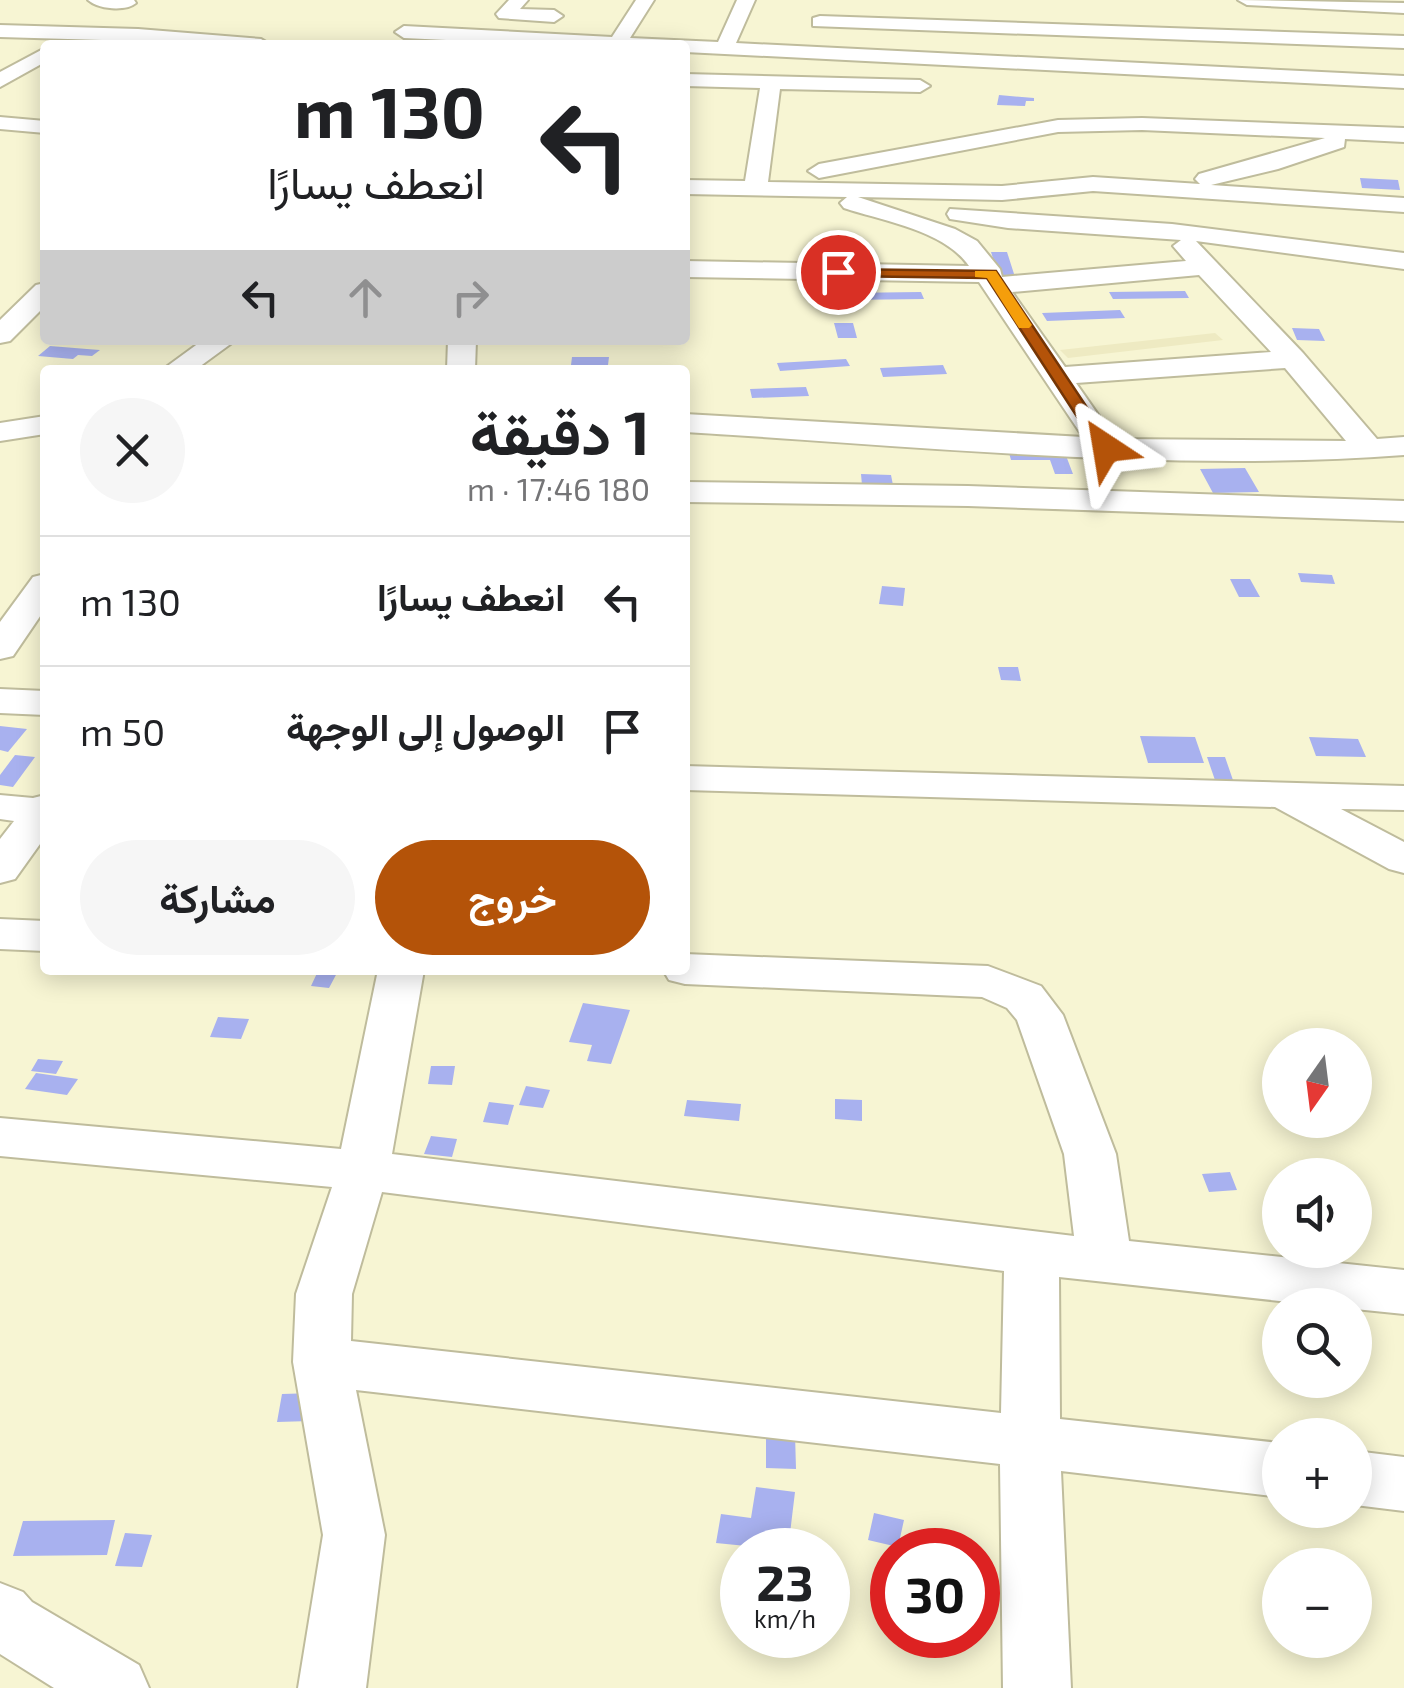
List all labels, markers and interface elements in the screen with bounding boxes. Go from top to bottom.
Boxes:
text: 130 m [294,68,485,152]
icon: left [520,80,650,210]
text: انعطف يسارًا [267,154,485,208]
pin [796,230,881,315]
icon: arrive [811,245,866,300]
icon: left [233,270,288,325]
icon: ahead [338,270,393,325]
icon: right [443,270,498,325]
text: 1 دقيقة [470,395,650,467]
position arrow [1054,396,1158,500]
button: close [80,398,185,503]
text: 180 m · 17:46 [467,469,650,507]
text: انعطف يسارًا [377,573,565,619]
icon: left [595,574,650,629]
text: 130 m [80,578,181,624]
text: الوصول إلى الوجهة [286,703,565,749]
icon: arrive [595,704,650,759]
text: 50 m [80,708,165,754]
button: مشاركة [80,840,355,955]
button: خروج [375,840,650,955]
north arrow [1262,1028,1372,1138]
map controls [1262,1028,1372,1658]
button: sound [1262,1158,1372,1268]
button: search [1262,1288,1372,1398]
button: + [1262,1418,1372,1528]
speed limit sign: 30 [870,1528,1000,1658]
button: − [1262,1548,1372,1658]
text: 23 [756,1551,814,1611]
text: km/h [754,1603,816,1633]

